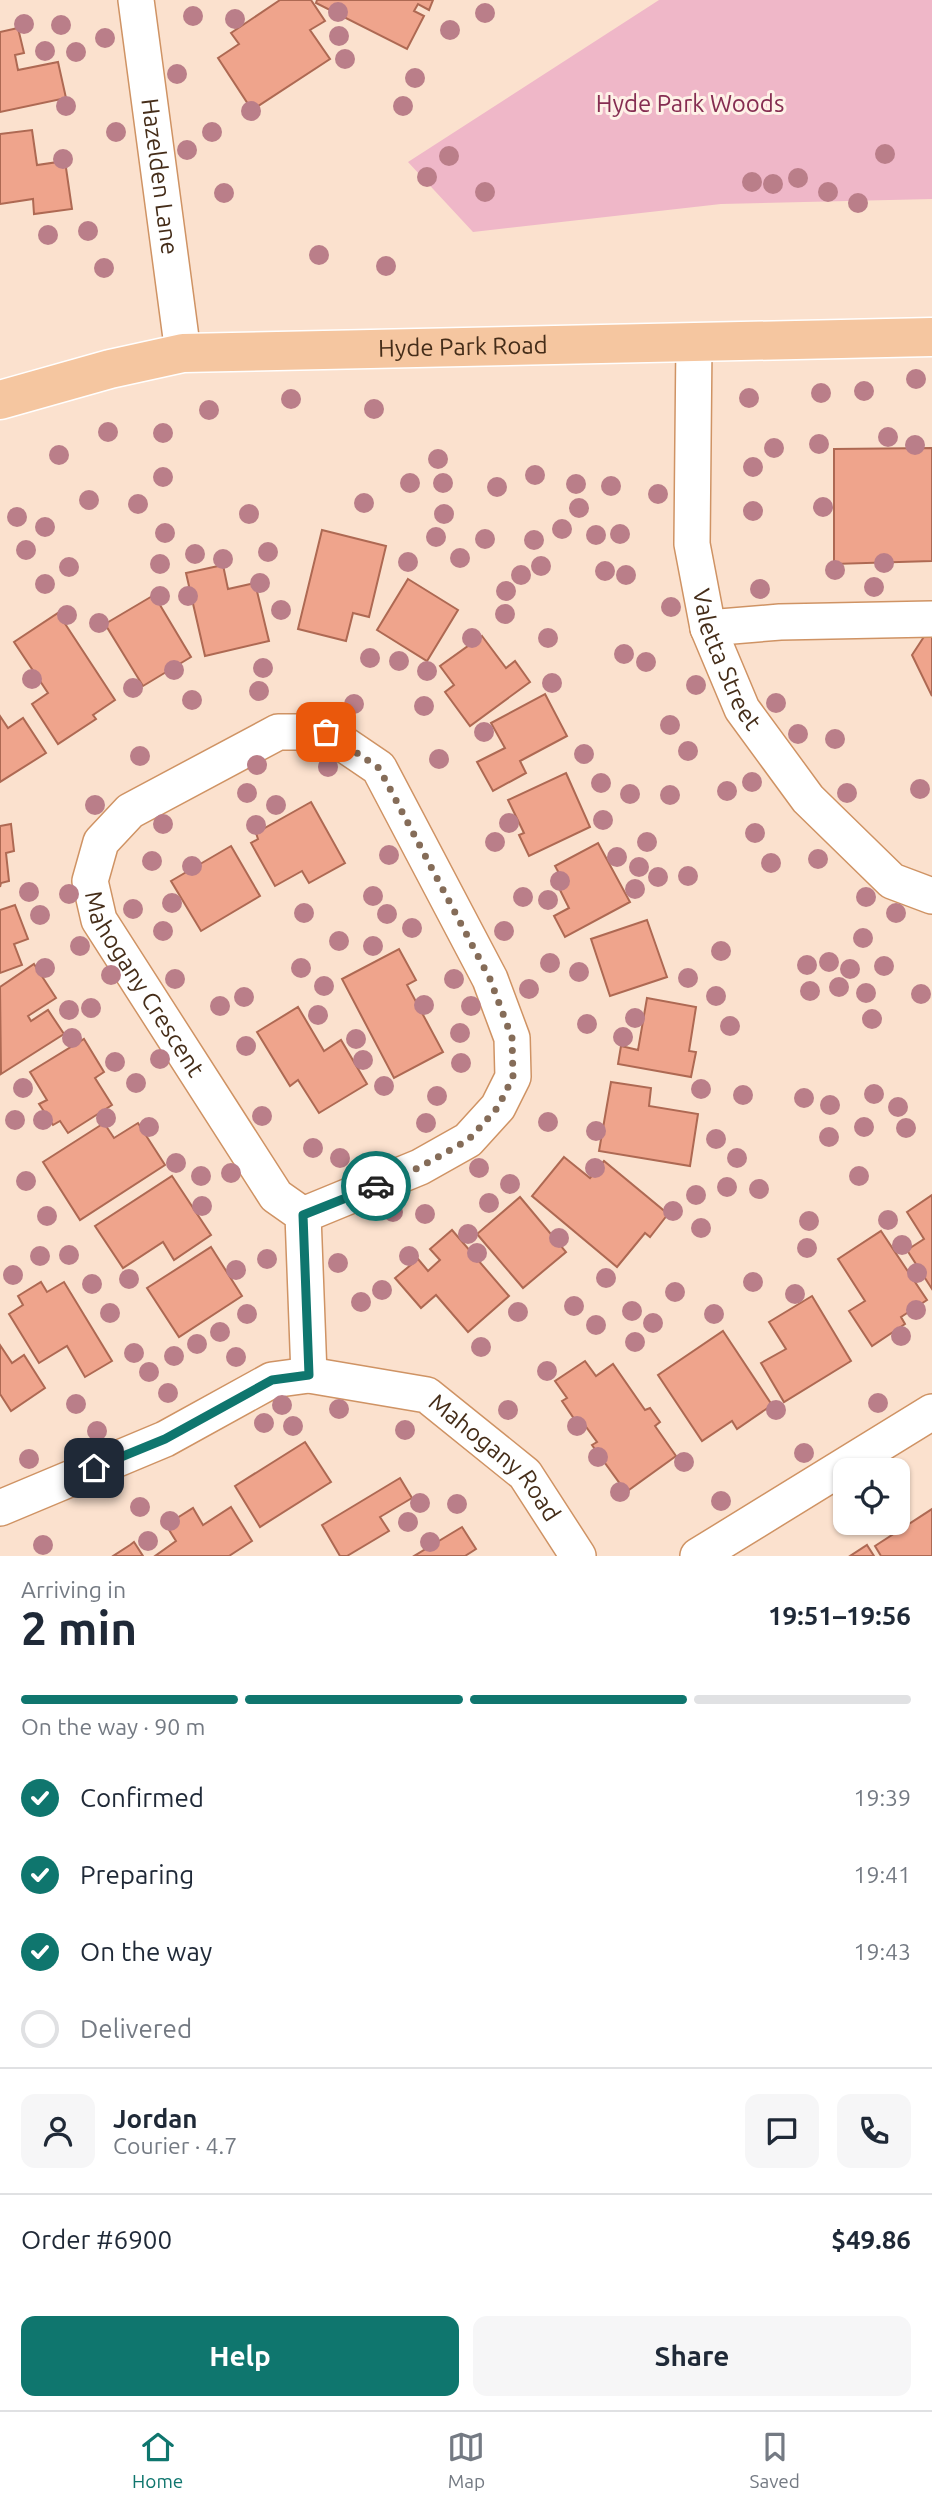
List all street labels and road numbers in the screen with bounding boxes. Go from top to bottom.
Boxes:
street label: Hazelden Lane [136,97,184,256]
street label: Hyde Park Road [378,331,548,362]
street label: Valetta Street [688,586,767,736]
street label: Mahogany Crescent [80,888,210,1082]
street label: Mahogany Road [424,1388,566,1526]

